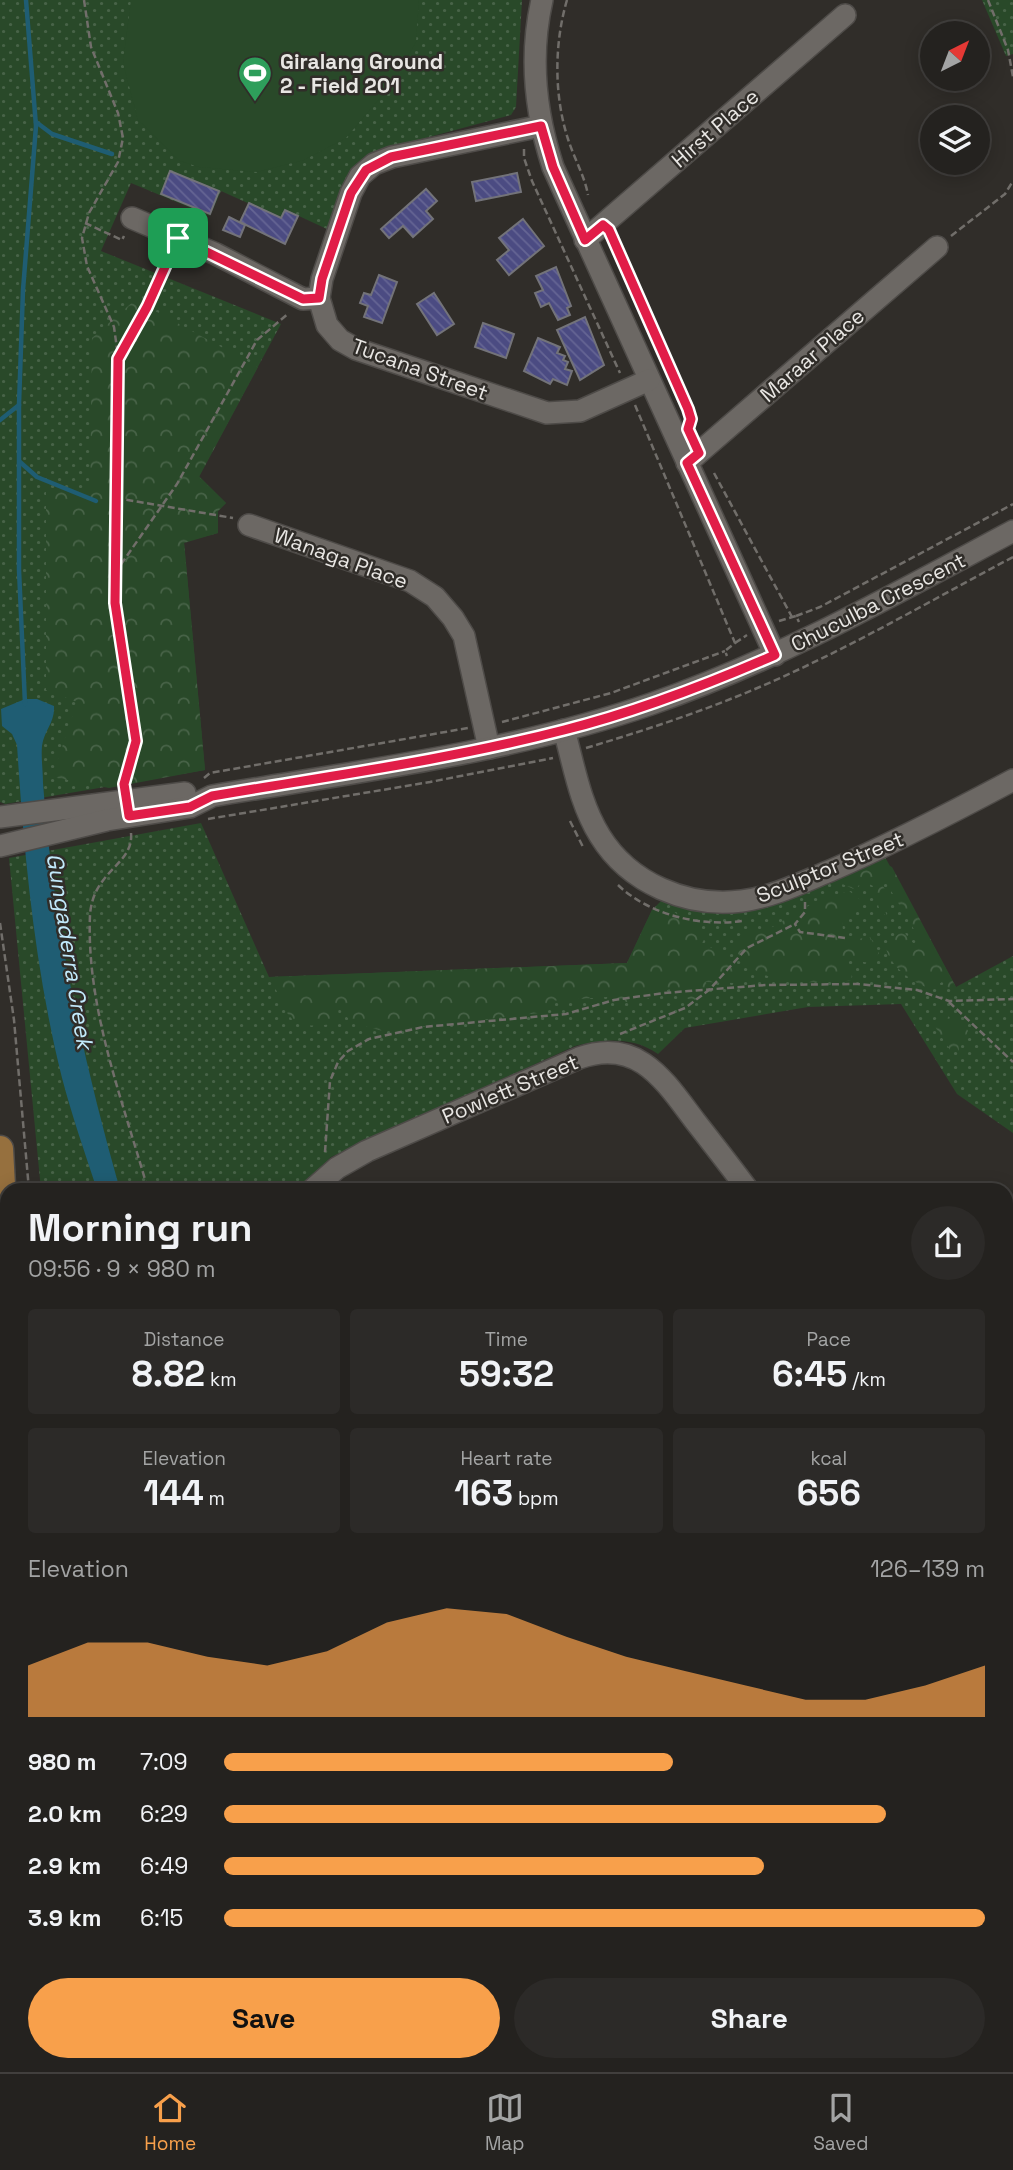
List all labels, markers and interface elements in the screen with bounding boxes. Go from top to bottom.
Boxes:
north arrow [920,21,990,91]
map controls [920,21,990,175]
place label: Giralang Ground 2 - Field 201 [280,48,443,99]
sports icon: Giralang Ground 2 - Field 201 [236,54,274,103]
street label: Hirst Place [666,83,764,173]
button: layers [920,105,990,175]
pin [148,208,208,268]
icon: arrive [159,219,197,257]
street label: Maraar Place [754,302,870,408]
street label: Tucana Street [348,332,492,406]
street label: Wanaga Place [270,521,412,595]
street label: Chuculba Crescent [786,546,970,658]
street label: Sculptor Street [752,825,908,909]
water label: Gungaderra Creek [40,851,101,1054]
street label: Powlett Street [438,1048,582,1130]
text: Morning run [28,1204,253,1252]
button: share [911,1206,985,1280]
text: 09:56 · 9 × 980 m [28,1254,216,1284]
text: Distance [144,1327,225,1352]
text: Time [485,1327,528,1352]
text: Pace [807,1327,851,1352]
text: 8.82 [132,1352,205,1396]
text: 59:32 [459,1352,554,1396]
text: 6:45 [772,1352,847,1396]
text: km [205,1367,237,1392]
text: /km [847,1367,886,1392]
text: Elevation [143,1446,226,1471]
text: Heart rate [460,1446,553,1471]
text: kcal [810,1446,847,1471]
text: 144 [143,1471,204,1515]
text: 163 [454,1471,513,1515]
text: 656 [797,1471,861,1515]
text: m [204,1486,225,1511]
text: bpm [513,1486,559,1511]
text: Elevation [28,1554,129,1584]
text: 126–139 m [870,1554,985,1584]
text: 980 m [28,1747,96,1777]
text: 7:09 [140,1747,188,1777]
text: 2.0 km [28,1799,102,1829]
text: 6:29 [140,1799,188,1829]
text: 2.9 km [28,1851,101,1881]
text: 6:49 [140,1851,188,1881]
text: 3.9 km [28,1903,101,1933]
text: 6:15 [140,1903,183,1933]
button: Save [28,1978,500,2058]
button: Share [514,1978,985,2058]
tab: Home [144,2089,196,2156]
tab: Map [485,2089,524,2156]
tab: Saved [813,2089,869,2156]

